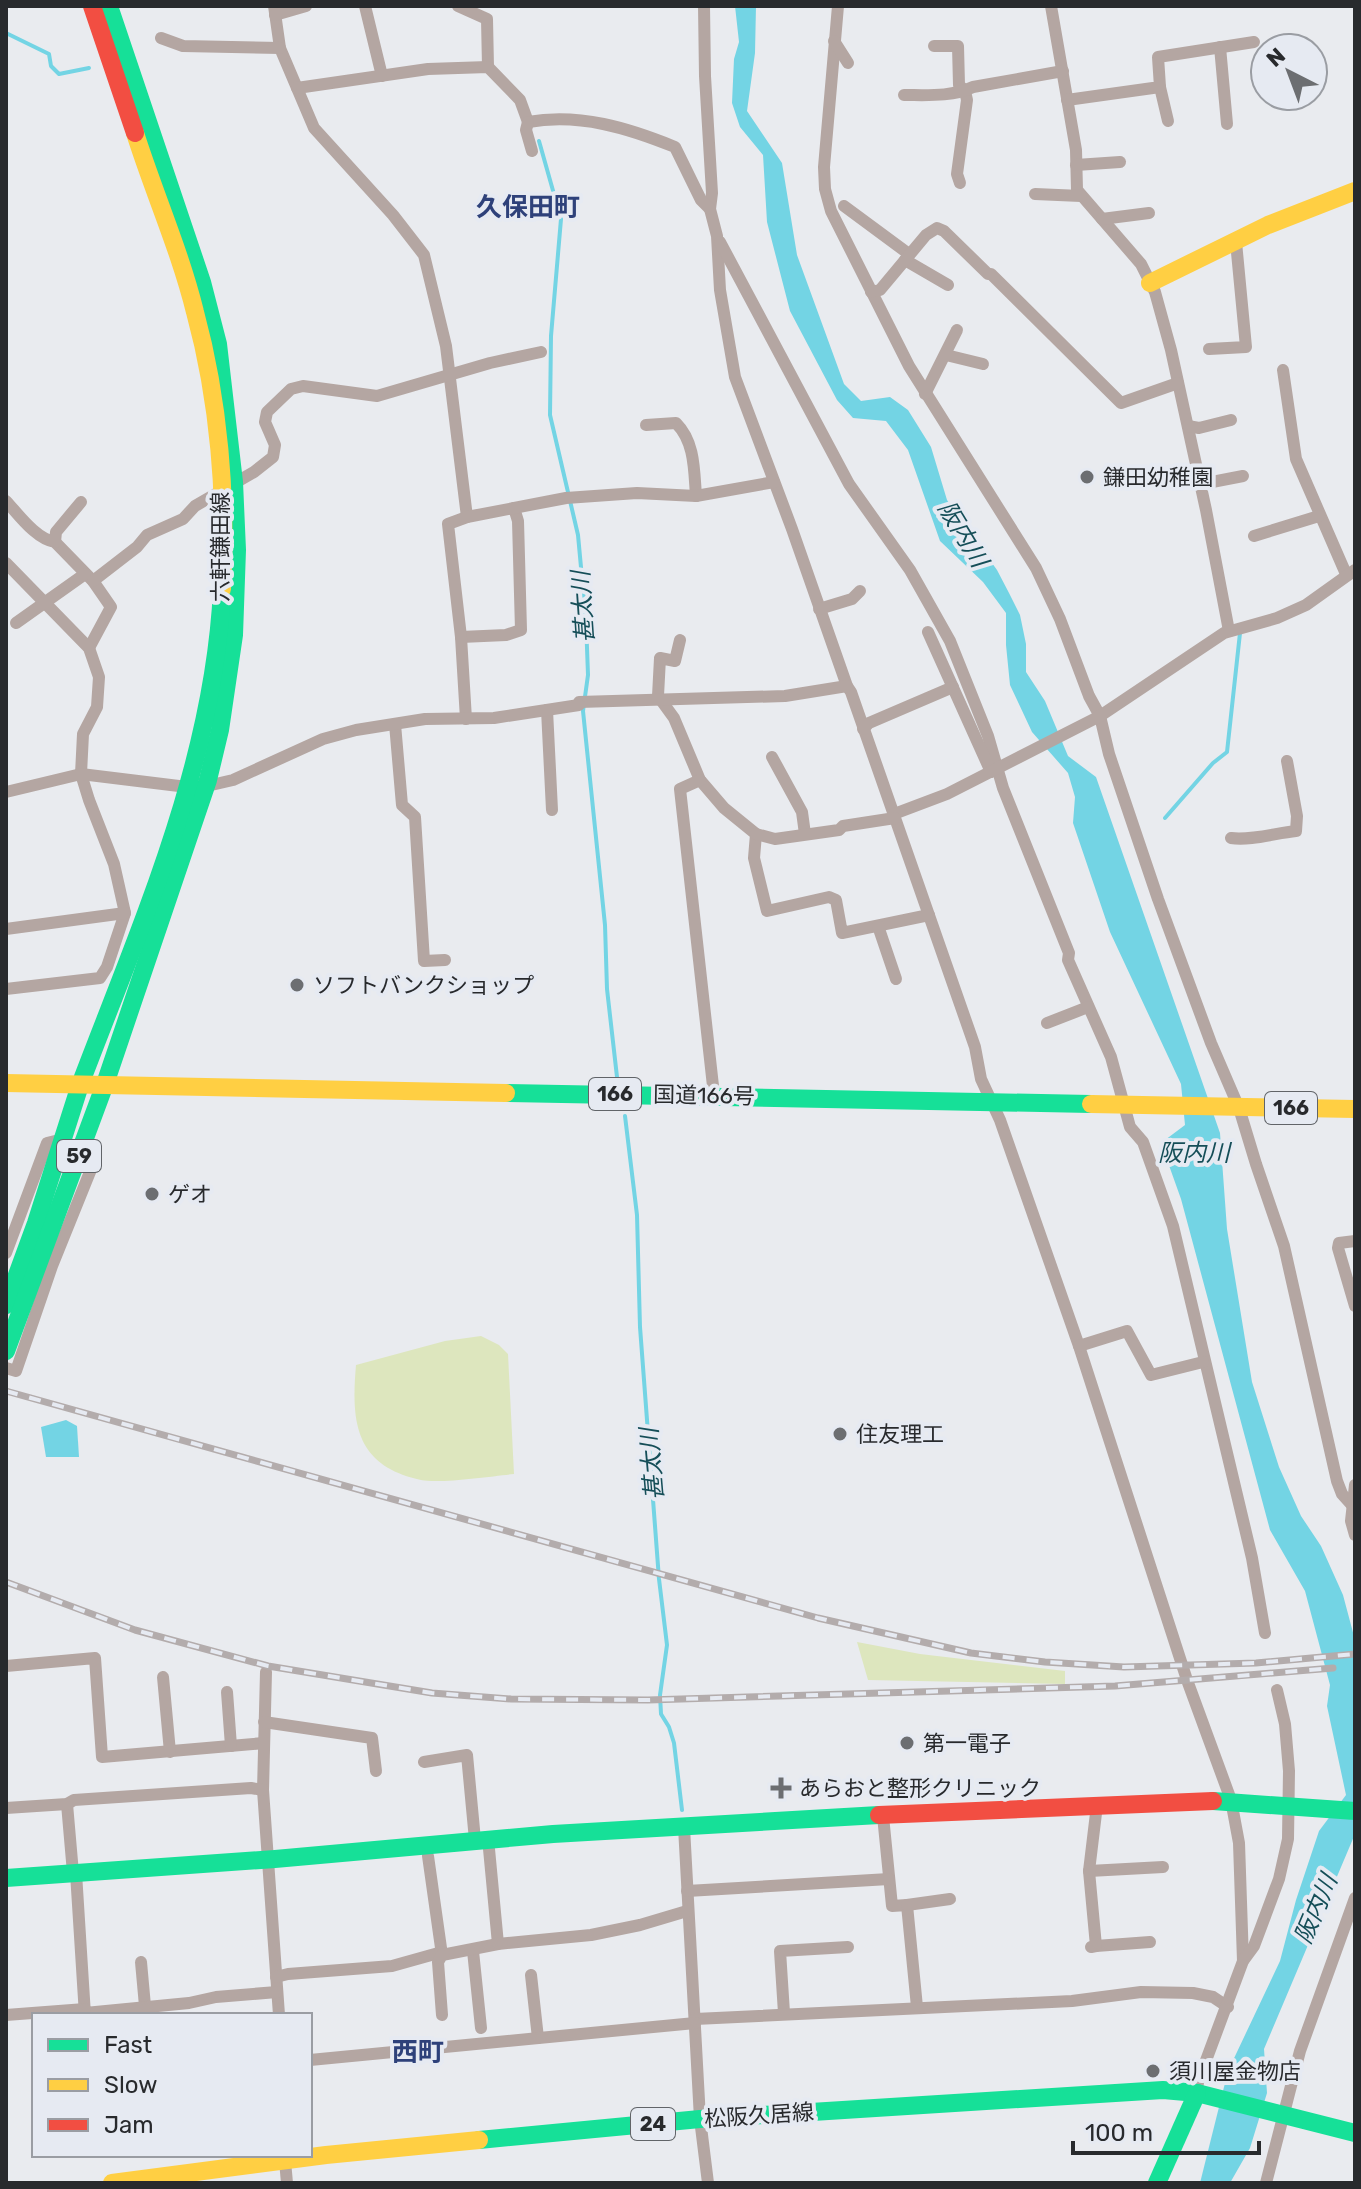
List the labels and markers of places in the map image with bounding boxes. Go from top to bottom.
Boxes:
place label: 鎌田幼稚園 [1103,464,1213,491]
marker: 鎌田幼稚園 [1078,468,1096,486]
place label: ソフトバンクショップ [313,972,534,999]
marker: ソフトバンクショップ [288,976,306,994]
place label: ゲオ [168,1181,212,1208]
marker: ゲオ [143,1185,161,1203]
place label: 住友理工 [856,1421,944,1448]
marker: 住友理工 [831,1425,849,1443]
place label: 第一電子 [923,1730,1011,1757]
marker: 第一電子 [898,1734,916,1752]
place label: あらおと整形クリニック [799,1775,1041,1802]
marker: あらおと整形クリニック [770,1777,792,1799]
place label: 須川屋金物店 [1169,2058,1301,2085]
marker: 須川屋金物店 [1144,2062,1162,2080]

